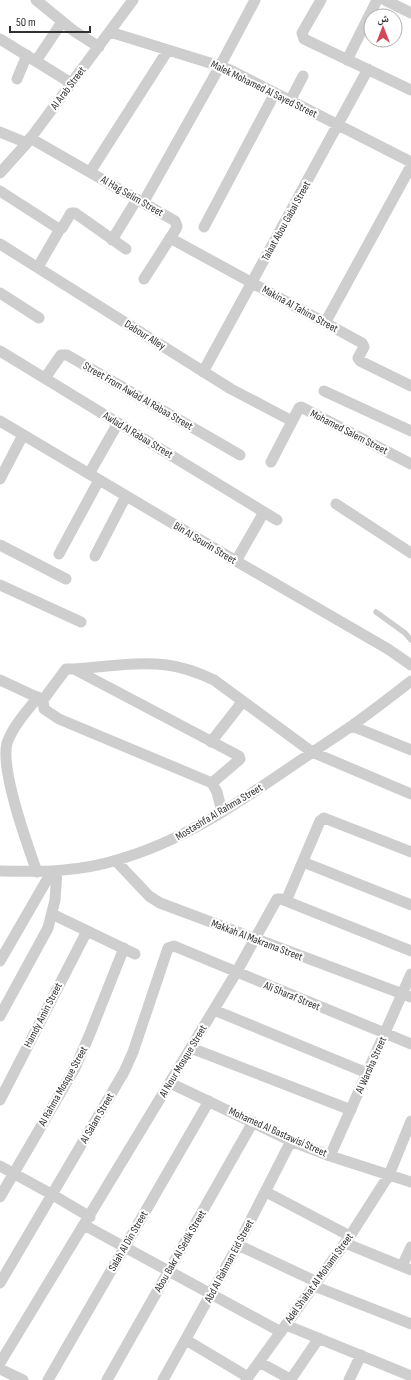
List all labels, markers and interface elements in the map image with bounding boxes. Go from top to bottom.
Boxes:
scale bar [10,8,90,34]
north arrow [363,8,403,48]
text: ش [377,12,389,26]
text: 50 m [16,15,36,30]
street label: Malek Mohamed Al Sayed Street [209,58,320,121]
street label: Al Arab Street [47,63,89,113]
street label: Al Hag Selim Street [98,172,166,219]
street label: Talaat Abou Gabal Street [259,178,314,263]
street label: Makina Al Tahina Street [260,283,341,336]
street label: Dabour Alley [122,317,168,353]
street label: Street From Awlad Al Rabaa Street [81,359,196,433]
street label: Mohamed Salem Street [308,407,391,457]
street label: Awlad Al Rabaa Street [100,409,176,461]
street label: Bin Al Sourin Street [171,519,239,567]
street label: Mostashfa Al Rahma Street [173,781,265,843]
street label: Makkah Al Makrama Street [209,917,305,964]
street label: Ali Sharaf Street [261,978,323,1013]
street label: Hamdy Amin Street [21,980,65,1050]
street label: Al Nour Mosque Street [156,1022,210,1100]
street label: Al Warsha Street [352,1034,390,1096]
street label: Al Rahma Mosque Street [35,1043,91,1129]
street label: Al Salam Street [77,1090,117,1146]
street label: Mohamed Al Bastawisi Street [227,1104,330,1160]
street label: Abou Bakr Al Sedik Street [151,1207,209,1295]
street label: Salah Al Din Street [106,1208,151,1273]
street label: Abd Al Rahman Eid Street [201,1217,257,1306]
street label: Adel Shahat Al Mohami Street [281,1230,356,1326]

